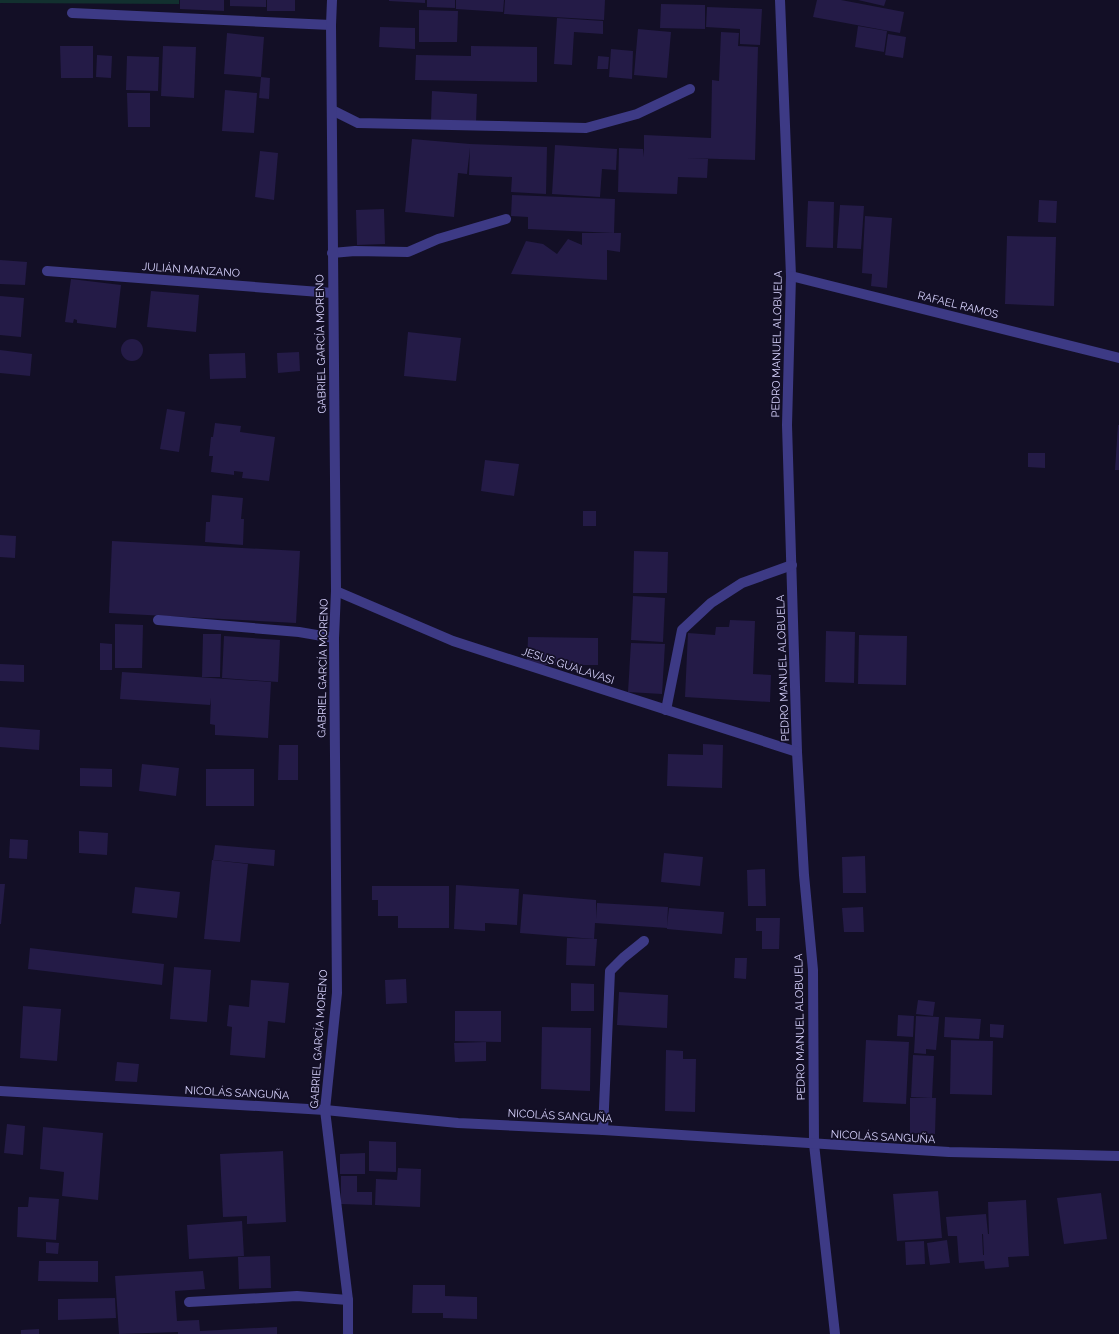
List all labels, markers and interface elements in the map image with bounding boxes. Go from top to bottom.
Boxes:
street label: JULIÁN MANZANO [142,259,240,280]
street label: PEDRO MANUEL ALOBUELA [769,270,785,417]
street label: GABRIEL GARCÍA MORENO [312,274,329,414]
street label: RAFAEL RAMOS [916,289,1000,321]
street label: PEDRO MANUEL ALOBUELA [774,594,792,742]
street label: GABRIEL GARCÍA MORENO [314,598,331,738]
street label: JESUS GUALAVASI [520,645,616,687]
street label: PEDRO MANUEL ALOBUELA [792,953,808,1100]
street label: GABRIEL GARCÍA MORENO [307,969,330,1109]
street label: NICOLÁS SANGUÑA [184,1083,290,1102]
street label: NICOLÁS SANGUÑA [507,1106,613,1125]
street label: NICOLÁS SANGUÑA [830,1127,936,1146]

